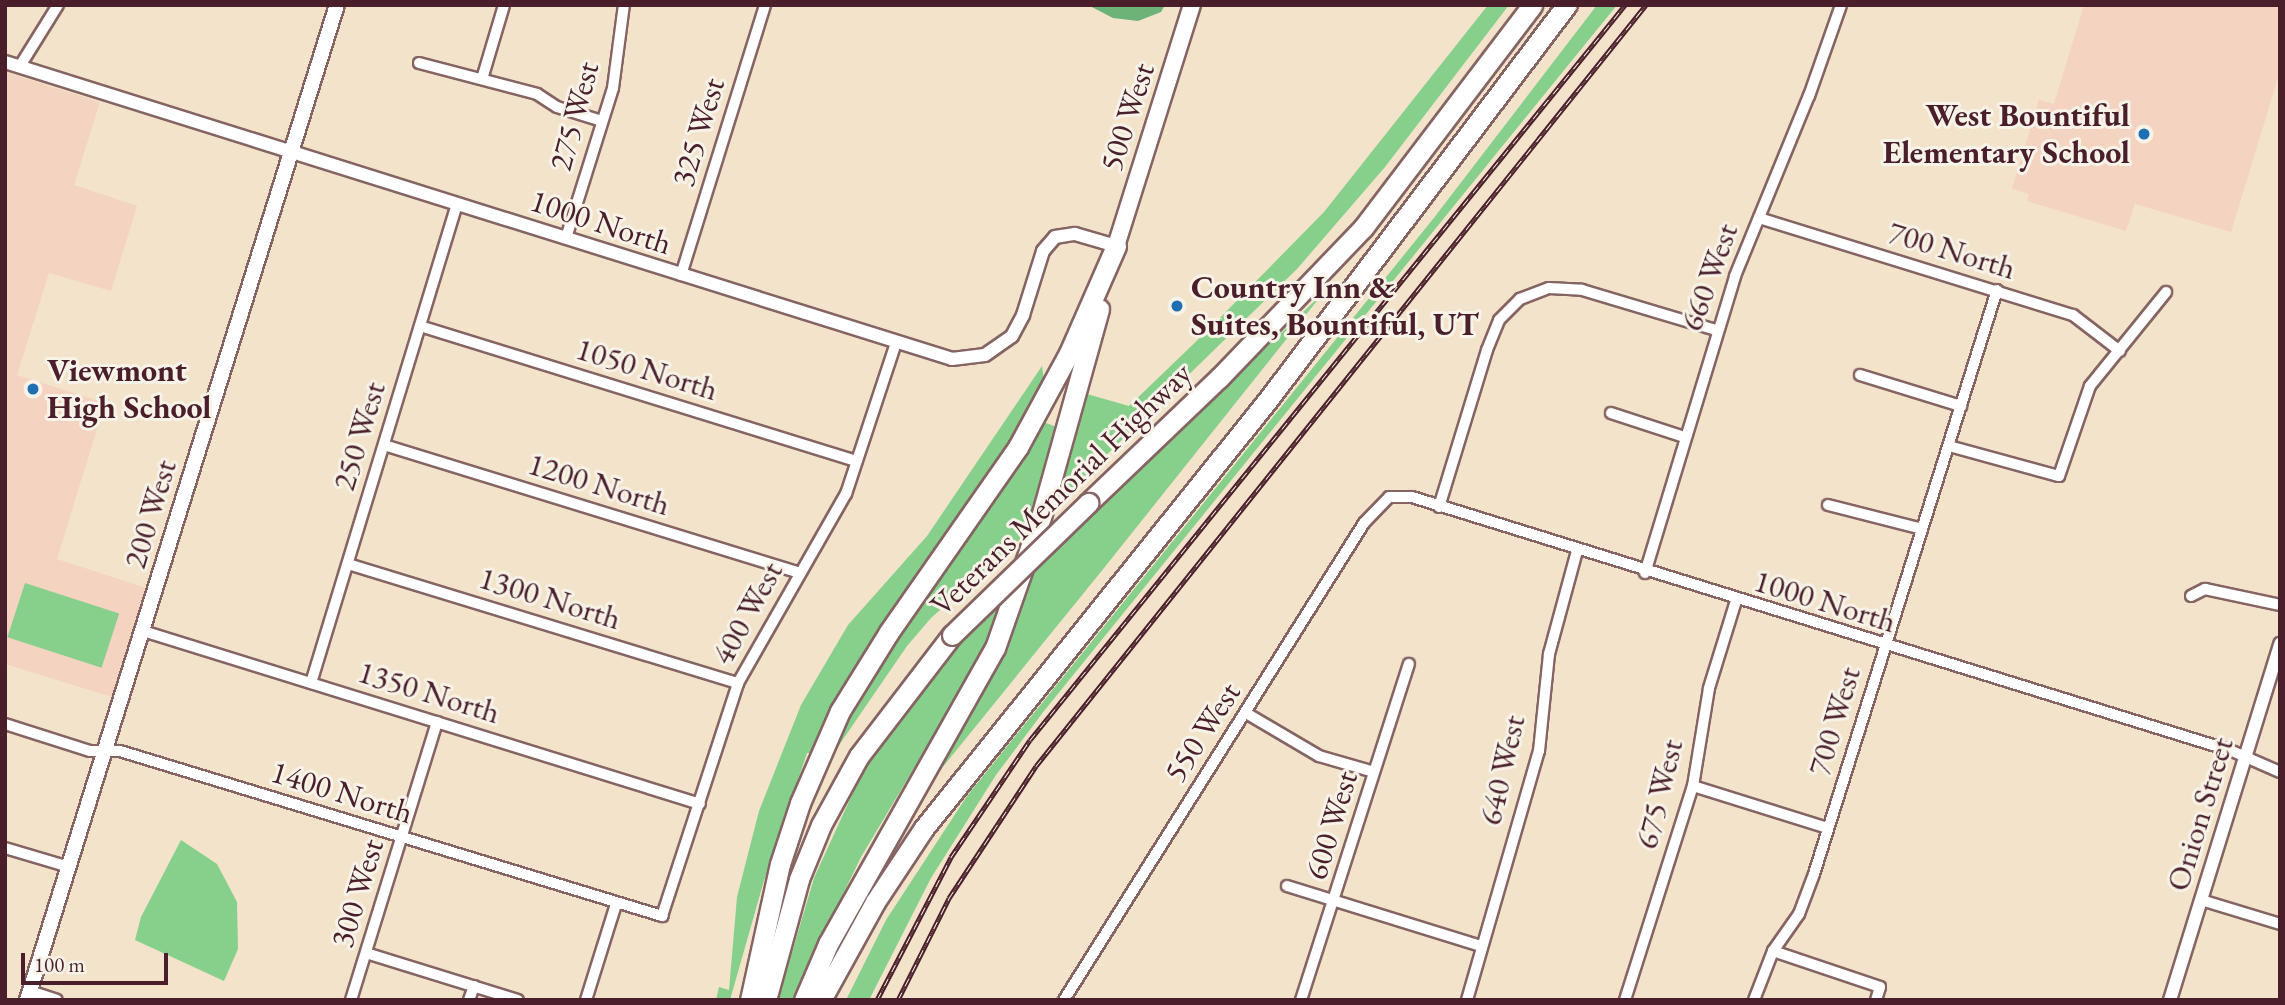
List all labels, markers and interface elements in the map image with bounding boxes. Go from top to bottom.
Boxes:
street label: 275 West [541,57,607,175]
street label: 500 West [1092,58,1162,176]
street label: 325 West [663,73,733,191]
place label: West Bountiful Elementary School [1883,97,2130,172]
marker: West Bountiful Elementary School [2136,126,2152,142]
street label: 1000 North [526,181,676,263]
street label: 700 North [1884,213,2020,287]
street label: 660 West [1672,218,1746,336]
place label: Country Inn & Suites, Bountiful, UT [1191,269,1479,344]
marker: Country Inn & Suites, Bountiful, UT [1169,298,1185,314]
street label: 1050 North [571,329,723,409]
place label: Viewmont High School [47,352,211,427]
street label: Veterans Memorial Highway [922,354,1200,624]
street label: 250 West [324,377,394,495]
marker: Viewmont High School [25,381,41,397]
street label: 1200 North [523,444,675,524]
street label: 200 West [115,455,185,573]
street label: 400 West [703,555,791,671]
street label: 1300 North [474,558,626,638]
street label: 1000 North [1749,561,1901,641]
street label: 1350 North [353,652,505,732]
street label: 700 West [1799,662,1869,780]
street label: 550 West [1156,675,1248,789]
street label: 640 West [1471,711,1533,829]
street label: Onion Street [2158,733,2242,895]
street label: 675 West [1627,735,1691,853]
street label: 1400 North [266,752,418,832]
street label: 600 West [1296,766,1366,884]
street label: 300 West [322,834,392,952]
scale bar [24,939,172,983]
text: 100 m [34,951,85,978]

